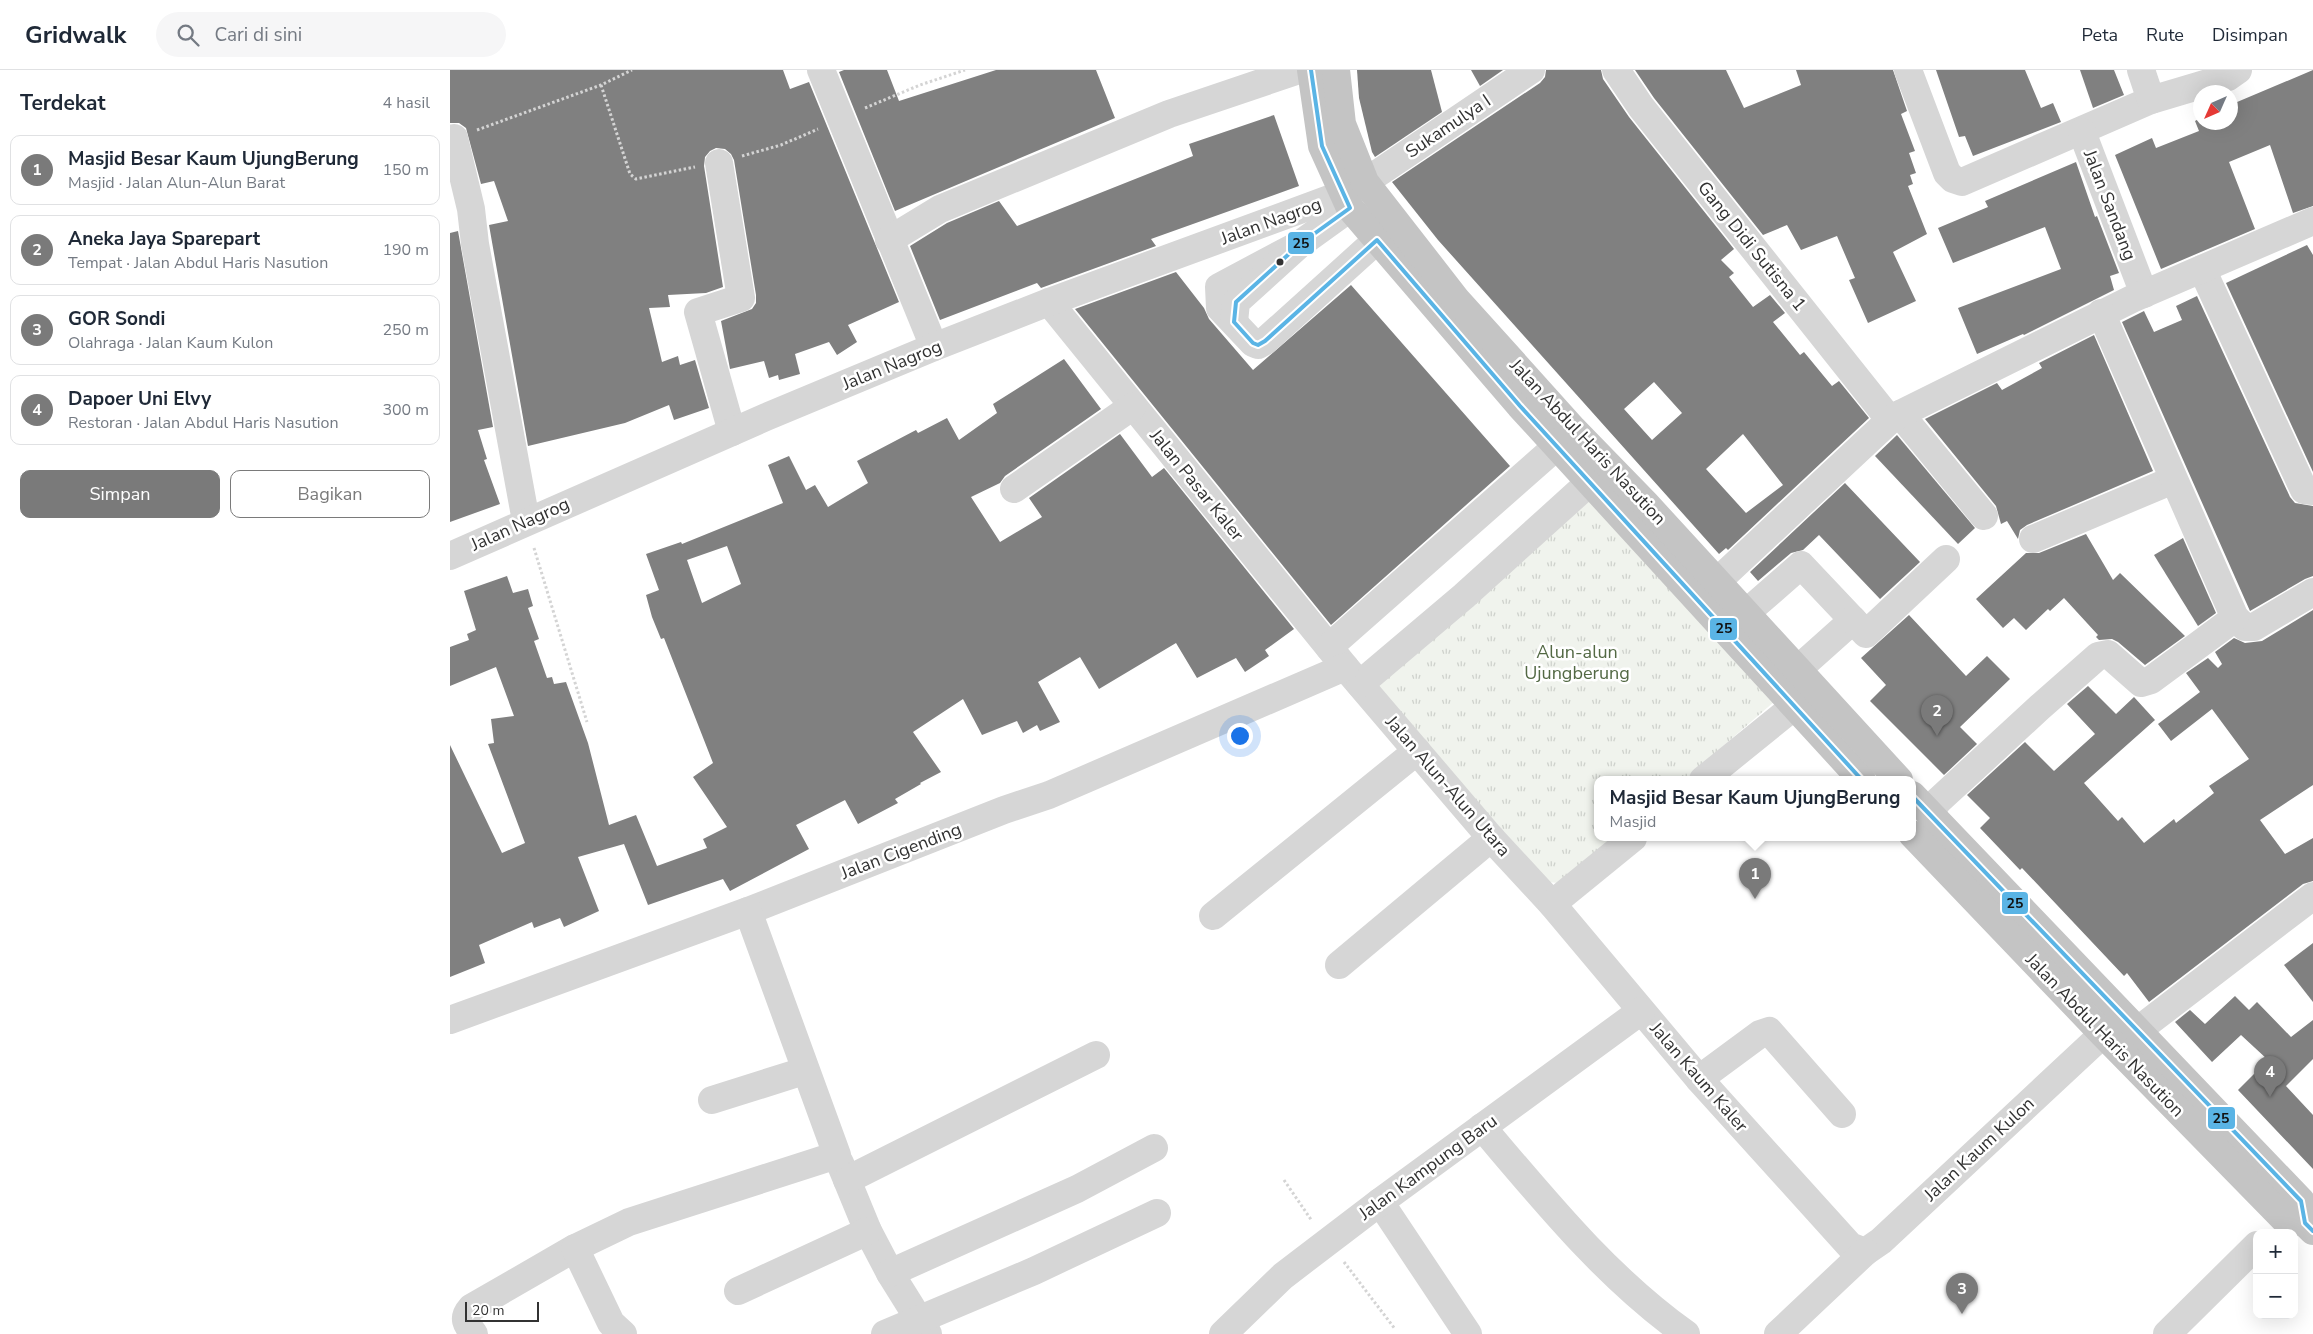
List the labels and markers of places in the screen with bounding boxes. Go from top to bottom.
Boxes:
unlabelled marker [1275,257,1285,267]
pin: 2 [1921,695,1953,736]
pin: 1 [1739,858,1771,899]
pin: 4 [2254,1056,2286,1097]
pin: 3 [1946,1273,1978,1314]

